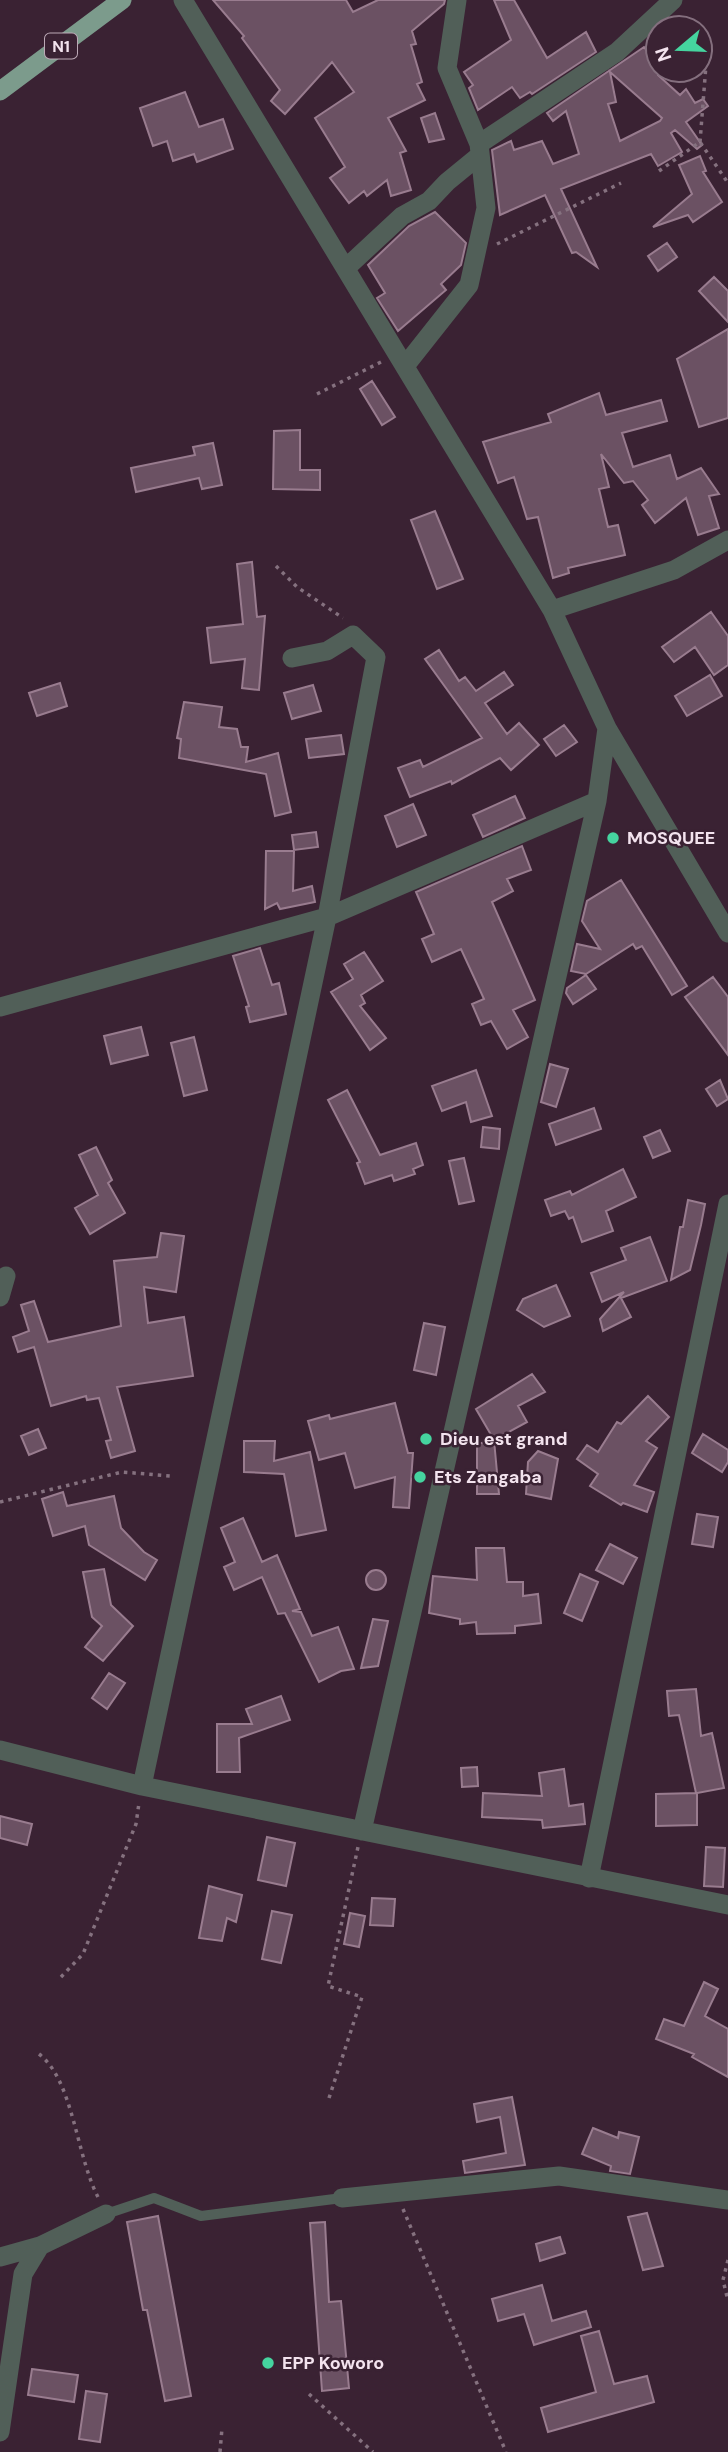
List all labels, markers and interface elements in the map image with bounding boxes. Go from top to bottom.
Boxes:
north arrow [644,14,714,84]
road number: N1 [45,34,77,58]
text: N [649,44,677,65]
place label: MOSQUEE [627,826,715,850]
marker: MOSQUEE [605,830,621,846]
place label: Dieu est grand [440,1427,568,1451]
marker: Dieu est grand [418,1431,434,1447]
place label: Ets Zangaba [434,1465,542,1489]
marker: Ets Zangaba [412,1469,428,1485]
place label: EPP Koworo [282,2351,384,2375]
marker: EPP Koworo [260,2355,276,2371]

